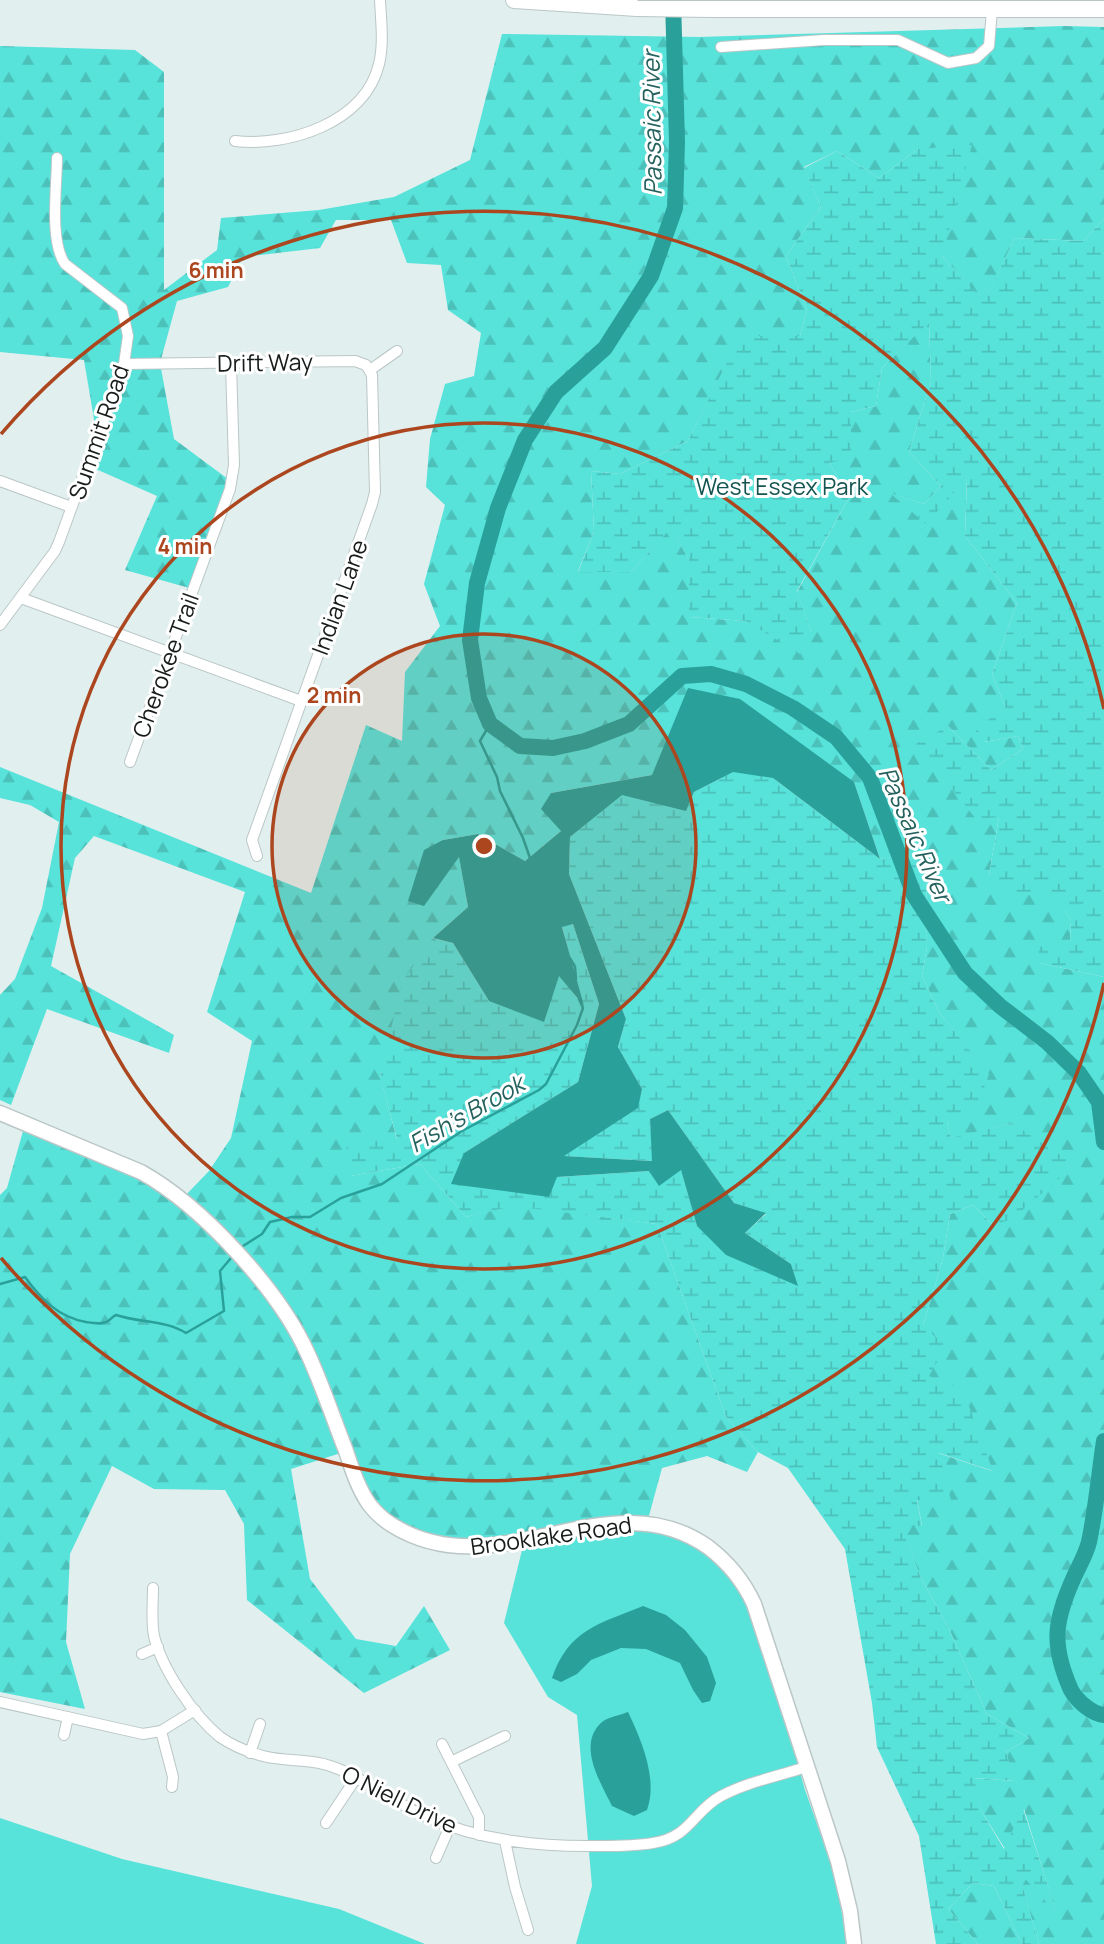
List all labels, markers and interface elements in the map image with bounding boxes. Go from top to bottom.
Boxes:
water label: Passaic River [633,47,669,196]
text: 6 min [188,256,244,284]
street label: Drift Way [217,345,313,379]
street label: Summit Road [60,360,136,504]
park label: West Essex Park [696,470,869,502]
text: 4 min [158,532,212,560]
street label: Indian Lane [303,535,375,659]
street label: Cherokee Trail [124,588,206,742]
text: 2 min [307,681,361,709]
water label: Passaic River [872,761,962,910]
centre of rings [472,834,496,858]
water label: Fish's Brook [402,1065,532,1159]
street label: Brooklake Road [468,1508,634,1562]
street label: O Niell Drive [337,1757,463,1841]

